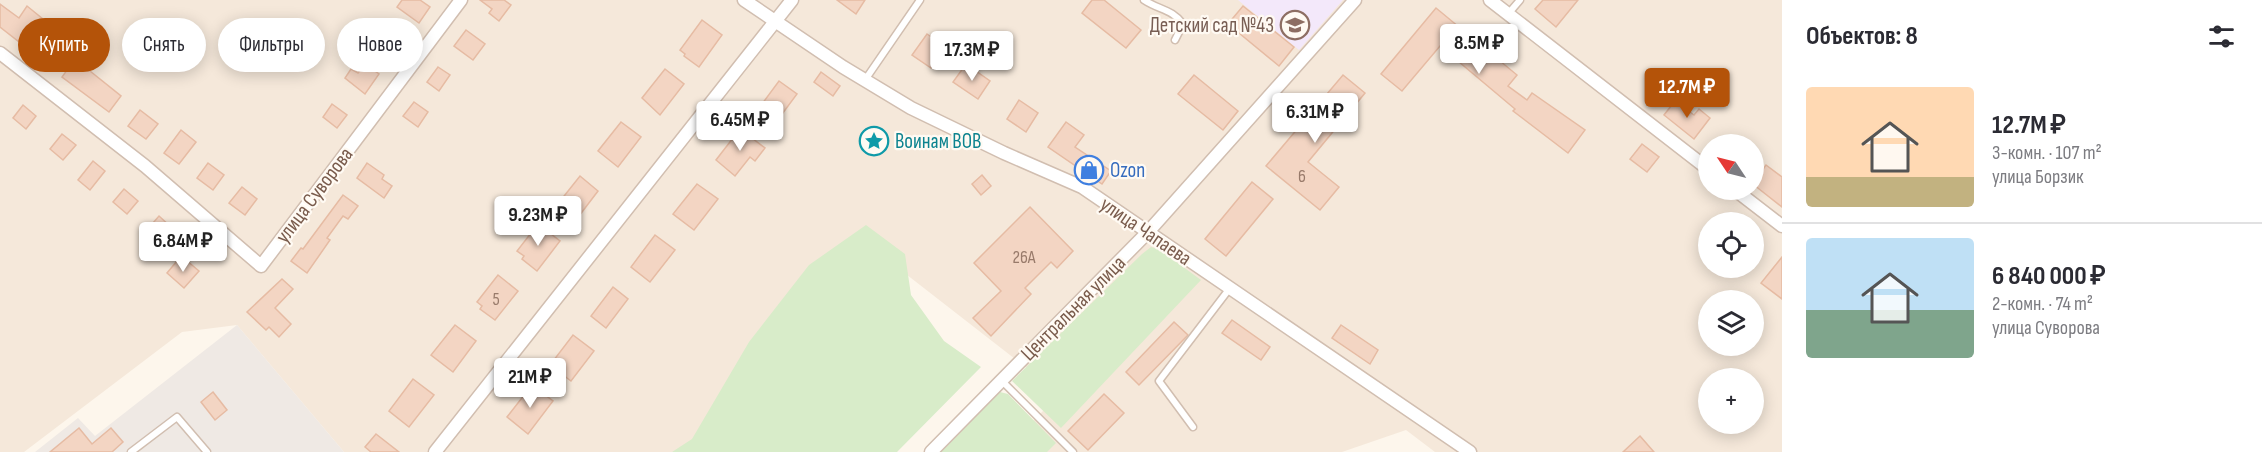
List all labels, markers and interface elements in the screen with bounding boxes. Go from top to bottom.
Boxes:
school or university icon: Детский сад №43 [1279,9,1311,41]
place label: Детский сад №43 [1150,13,1274,38]
chip: Купить [18,18,110,72]
chip: Снять [122,18,206,72]
chip: Фильтры [218,18,325,72]
chip: Новое [337,18,423,72]
icon: filters [2205,20,2238,53]
text: Объектов: 8 [1806,21,1918,52]
pin: 8.5M ₽ [1430,24,1528,75]
pin: 17.3M ₽ [917,31,1027,82]
text: 8.5M ₽ [1454,31,1504,55]
text: 17.3M ₽ [944,38,1000,62]
pin: 12.7M ₽ [1632,68,1742,119]
text: 12.7M ₽ [1659,75,1715,99]
pin: 6.31M ₽ [1260,93,1370,144]
text: 6.31M ₽ [1286,100,1344,124]
pin: 6.45M ₽ [685,101,795,152]
text: 6.45M ₽ [710,108,770,132]
text: 12.7M ₽ [1992,110,2066,141]
icon: home [1854,111,1926,183]
place icon: Воинам ВОВ [858,125,890,157]
place label: Воинам ВОВ [895,129,981,154]
north arrow [1698,134,1764,200]
map controls [1698,134,1764,434]
text: 3-комн. · 107 m² [1992,141,2102,165]
street label: улица Суворова [270,143,358,248]
shop icon: Ozon [1073,154,1105,186]
place label: Ozon [1110,158,1145,183]
text: улица Борзик [1992,165,2084,189]
house number: 6 [1298,166,1306,187]
street label: улица Чапаева [1095,192,1196,271]
pin: 9.23M ₽ [483,196,593,247]
text: 9.23M ₽ [508,203,568,227]
button: locate [1698,212,1764,278]
pin: 6.84M ₽ [128,222,238,273]
text: 6.84M ₽ [153,229,213,253]
house number: 26А [1012,247,1036,268]
street label: Центральная улица [1016,251,1131,366]
text: 6 840 000 ₽ [1992,261,2106,292]
icon: home [1854,262,1926,334]
house number: 5 [492,289,500,310]
button: layers [1698,290,1764,356]
text: 2-комн. · 74 m² [1992,292,2093,316]
text: улица Суворова [1992,316,2100,340]
pin: 21M ₽ [488,358,572,409]
text: 21M ₽ [508,365,552,389]
button: + [1698,368,1764,434]

